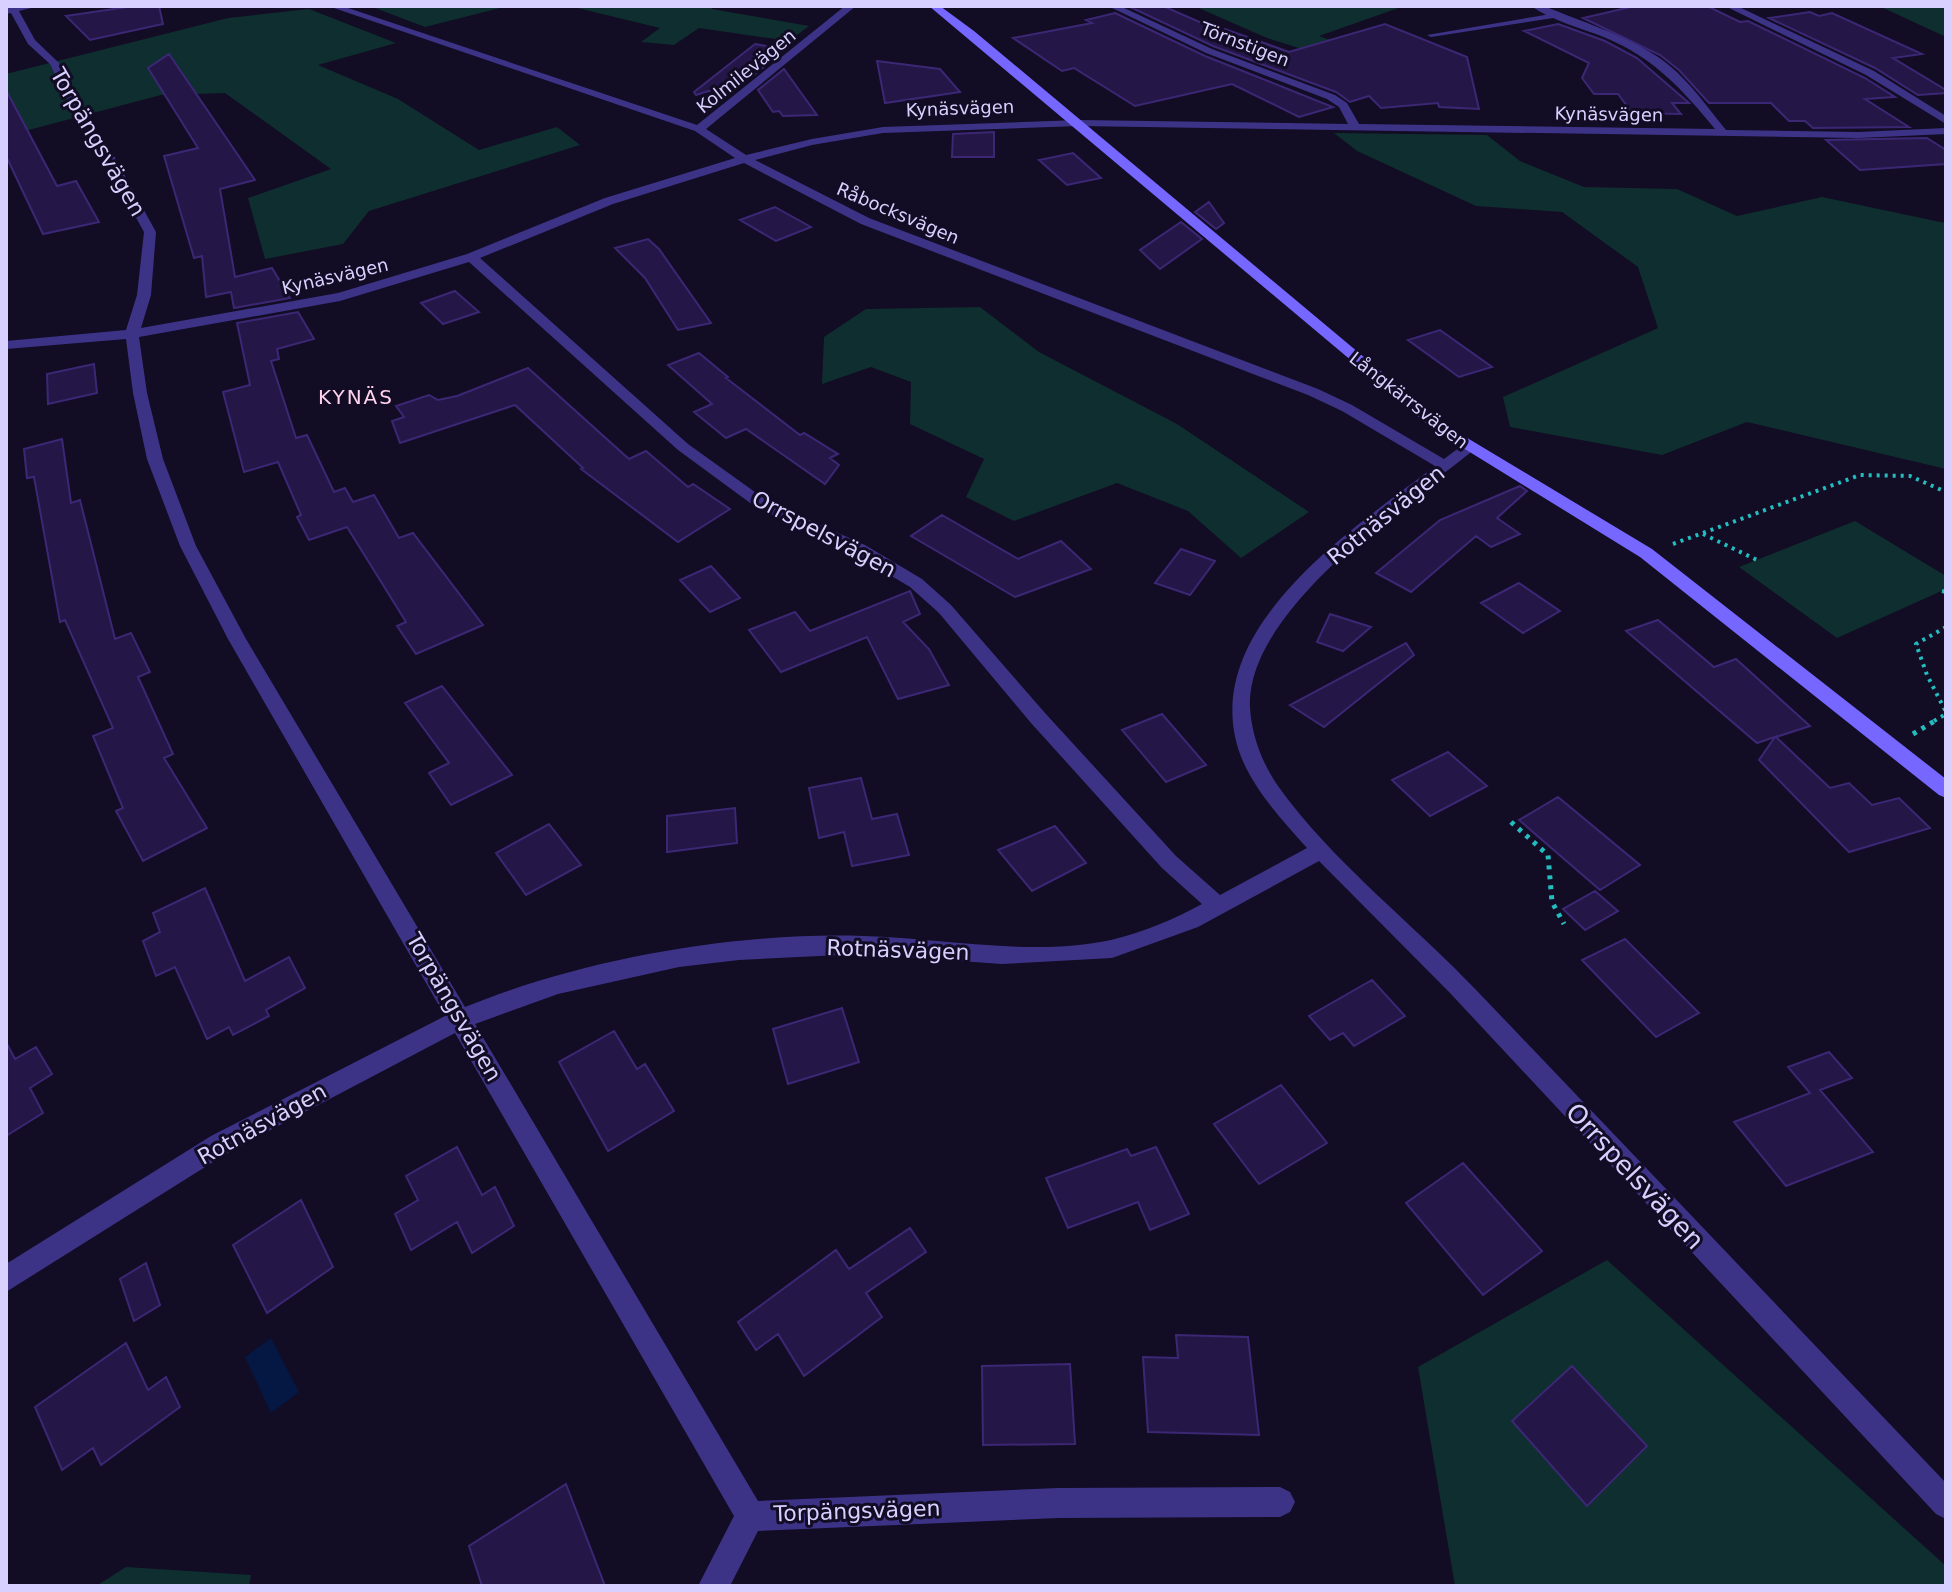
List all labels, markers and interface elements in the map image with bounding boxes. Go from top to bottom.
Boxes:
street label: Törnstigen [1197,17,1292,71]
street label: Kolmilevägen [692,25,800,117]
street label: Torpängsvägen [45,63,151,221]
street label: Kynäsvägen [905,96,1015,120]
street label: Kynäsvägen [1555,103,1663,125]
street label: Råbocksvägen [834,178,962,248]
street label: Kynäsvägen [280,254,390,298]
street label: Långkärrsvägen [1346,347,1472,453]
district label: KYNÄS [318,385,394,409]
street label: Rotnäsvägen [1322,460,1450,570]
street label: Orrspelsvägen [748,486,900,582]
street label: Torpängsvägen [401,928,507,1086]
street label: Rotnäsvägen [826,935,970,965]
street label: Rotnäsvägen [193,1078,331,1170]
street label: Orrspelsvägen [1560,1097,1710,1255]
street label: Torpängsvägen [772,1496,941,1526]

